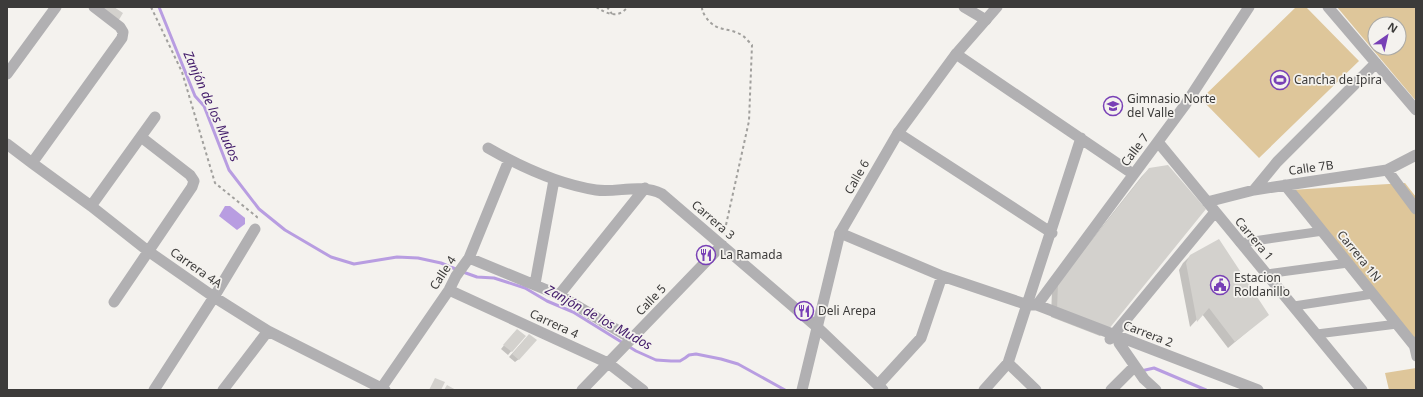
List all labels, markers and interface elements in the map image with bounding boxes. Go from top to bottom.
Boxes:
north arrow [1367,16,1407,56]
text: N [1385,19,1401,36]
water label: Zanjón de los Mudos [179,47,245,165]
sports icon: Cancha de Ipira [1269,69,1291,91]
place label: Cancha de Ipira [1294,71,1382,88]
place label: Gimnasio Norte del Valle [1127,90,1216,121]
school or university icon: Gimnasio Norte del Valle [1102,95,1124,117]
street label: Calle 7 [1117,130,1153,170]
street label: Calle 6 [840,156,873,197]
street label: Calle 7B [1287,156,1335,179]
street label: Carrera 3 [688,196,739,243]
street label: Carrera 1 [1231,213,1278,264]
street label: Carrera 1N [1333,227,1385,285]
street label: Carrera 4A [167,243,226,292]
restaurant icon: La Ramada [695,244,717,266]
place label: La Ramada [720,246,782,263]
street label: Calle 4 [425,252,460,293]
place label: Estacion Roldanillo [1234,269,1290,300]
public building icon: Estacion Roldanillo [1209,274,1231,296]
water label: Zanjón de los Mudos [542,280,656,354]
street label: Calle 5 [632,280,670,319]
restaurant icon: Deli Arepa [793,300,815,322]
place label: Deli Arepa [818,302,876,319]
street label: Carrera 4 [527,305,582,342]
street label: Carrera 2 [1121,316,1176,351]

